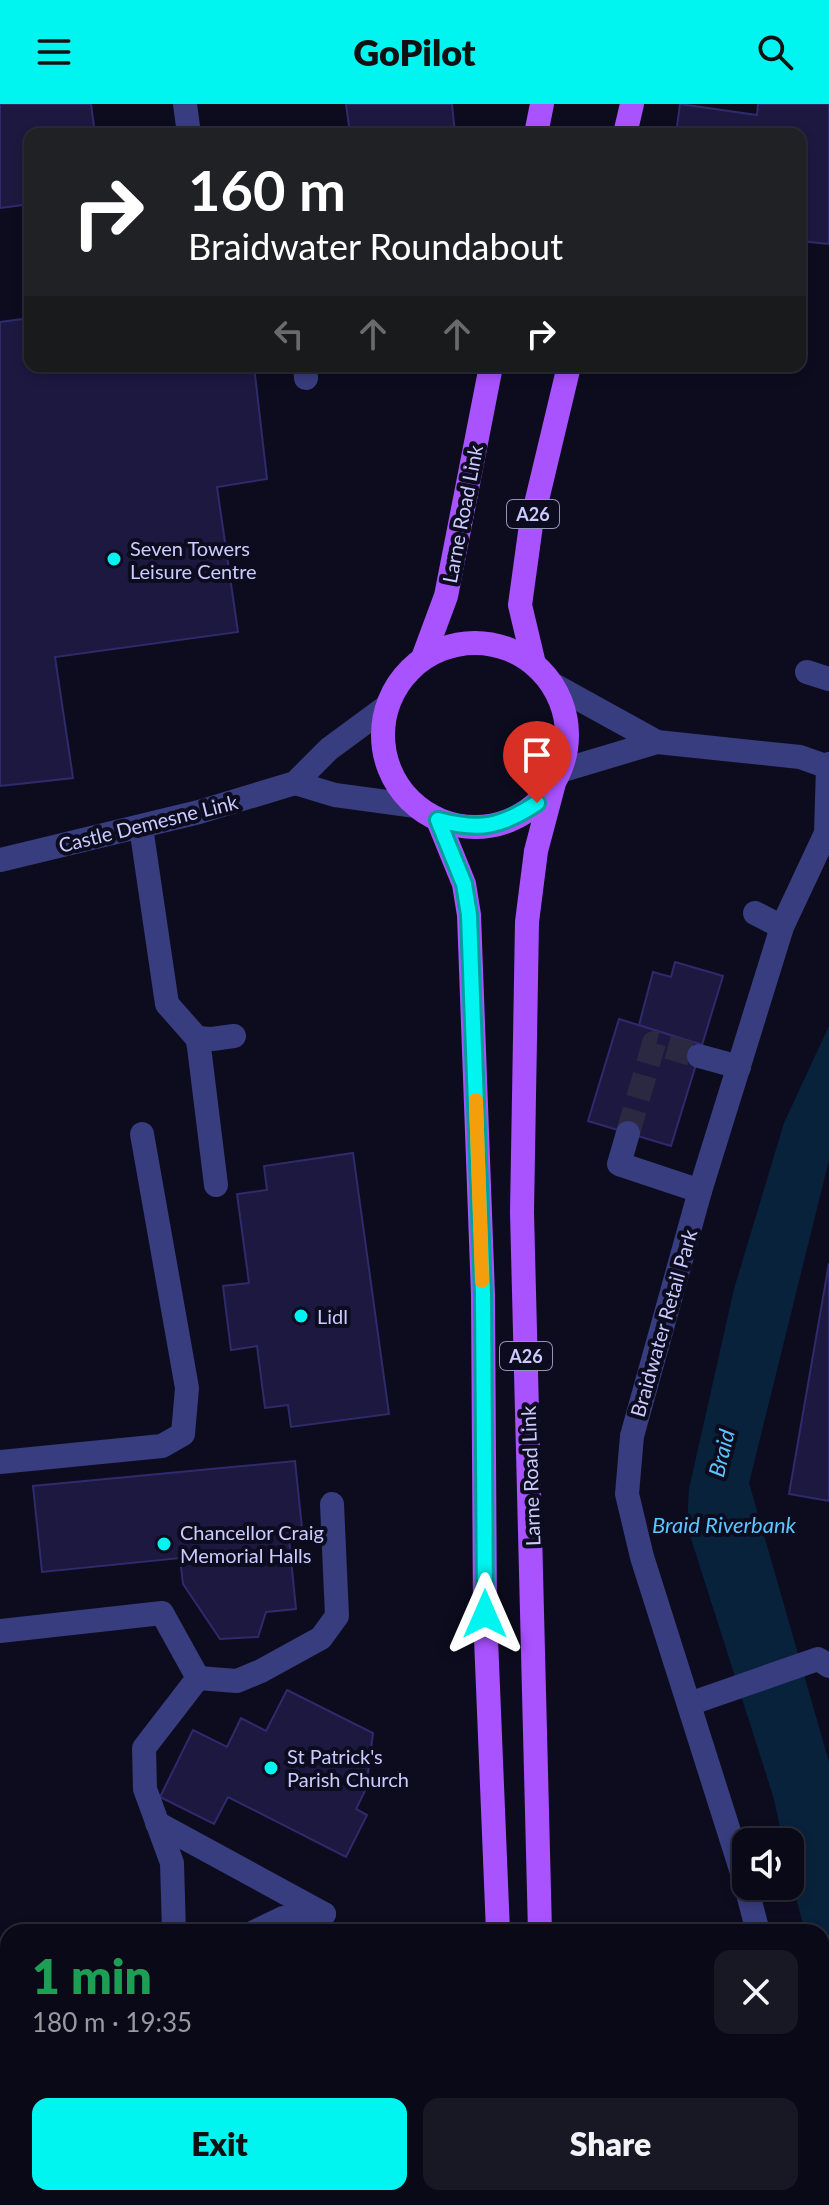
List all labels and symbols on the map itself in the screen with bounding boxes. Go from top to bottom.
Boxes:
street label: Larne Road Link [437,442,487,585]
road number: A26 [507,500,559,528]
place label: Seven Towers Leisure Centre [130,536,257,583]
marker: Seven Towers Leisure Centre [105,550,123,568]
pin [503,721,571,803]
street label: Castle Demesne Link [56,789,241,857]
street label: Braidwater Retail Park [625,1226,702,1420]
place label: Lidl [317,1304,348,1328]
marker: Lidl [292,1307,310,1325]
road number: A26 [500,1342,552,1370]
street label: Larne Road Link [516,1405,544,1546]
water label: Braid [702,1426,740,1480]
water label: Braid Riverbank [652,1511,797,1538]
place label: Chancellor Craig Memorial Halls [180,1520,324,1567]
marker: Chancellor Craig Memorial Halls [155,1535,173,1553]
position arrow [443,1572,527,1656]
place label: St Patrick's Parish Church [287,1744,409,1791]
marker: St Patrick's Parish Church [262,1759,280,1777]

